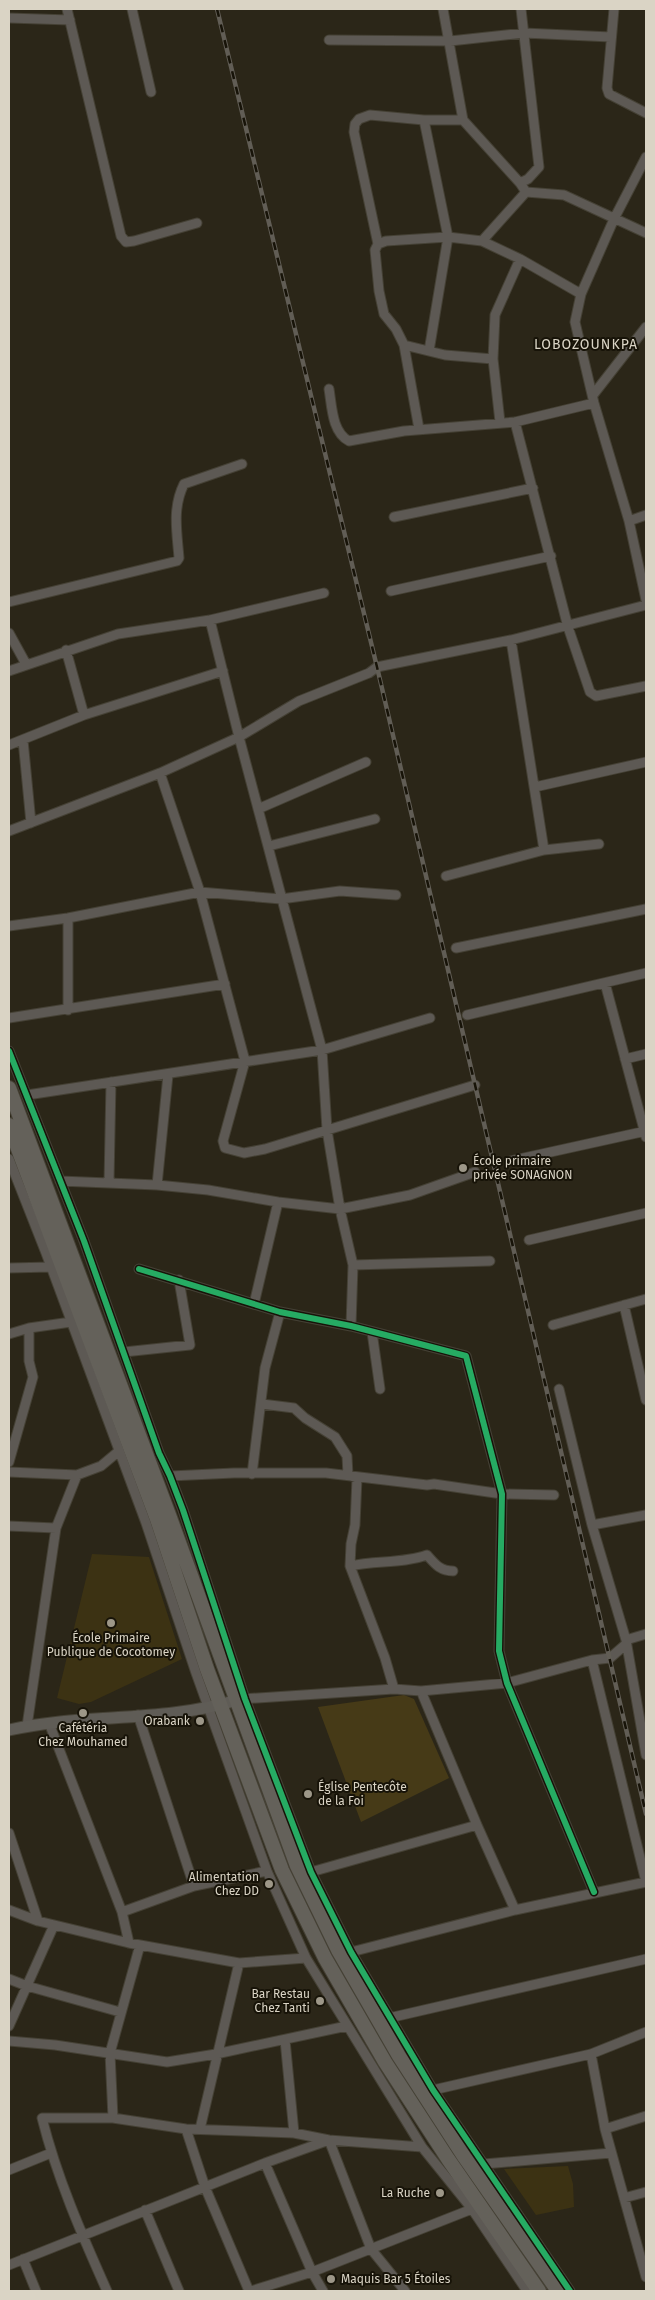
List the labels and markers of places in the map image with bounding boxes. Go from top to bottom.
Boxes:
place label: École primaire privée SONAGNON [473,1153,572,1182]
marker: École primaire privée SONAGNON [457,1162,469,1174]
marker: École Primaire Publique de Cocotomey [105,1617,117,1629]
place label: École Primaire Publique de Cocotomey [47,1630,175,1659]
marker: Cafétéria Chez Mouhamed [77,1707,89,1719]
place label: Orabank [144,1714,191,1728]
marker: Orabank [194,1715,206,1727]
place label: Cafétéria Chez Mouhamed [38,1721,128,1749]
place label: Église Pentecôte de la Foi [318,1779,407,1808]
marker: Église Pentecôte de la Foi [302,1788,314,1800]
place label: Alimentation Chez DD [189,1870,259,1898]
marker: Alimentation Chez DD [263,1878,275,1890]
place label: Bar Restau Chez Tanti [251,1987,310,2015]
marker: Bar Restau Chez Tanti [314,1995,326,2007]
place label: La Ruche [381,2186,430,2200]
marker: La Ruche [434,2187,446,2199]
place label: Maquis Bar 5 Étoiles [341,2271,451,2286]
marker: Maquis Bar 5 Étoiles [325,2273,337,2285]

